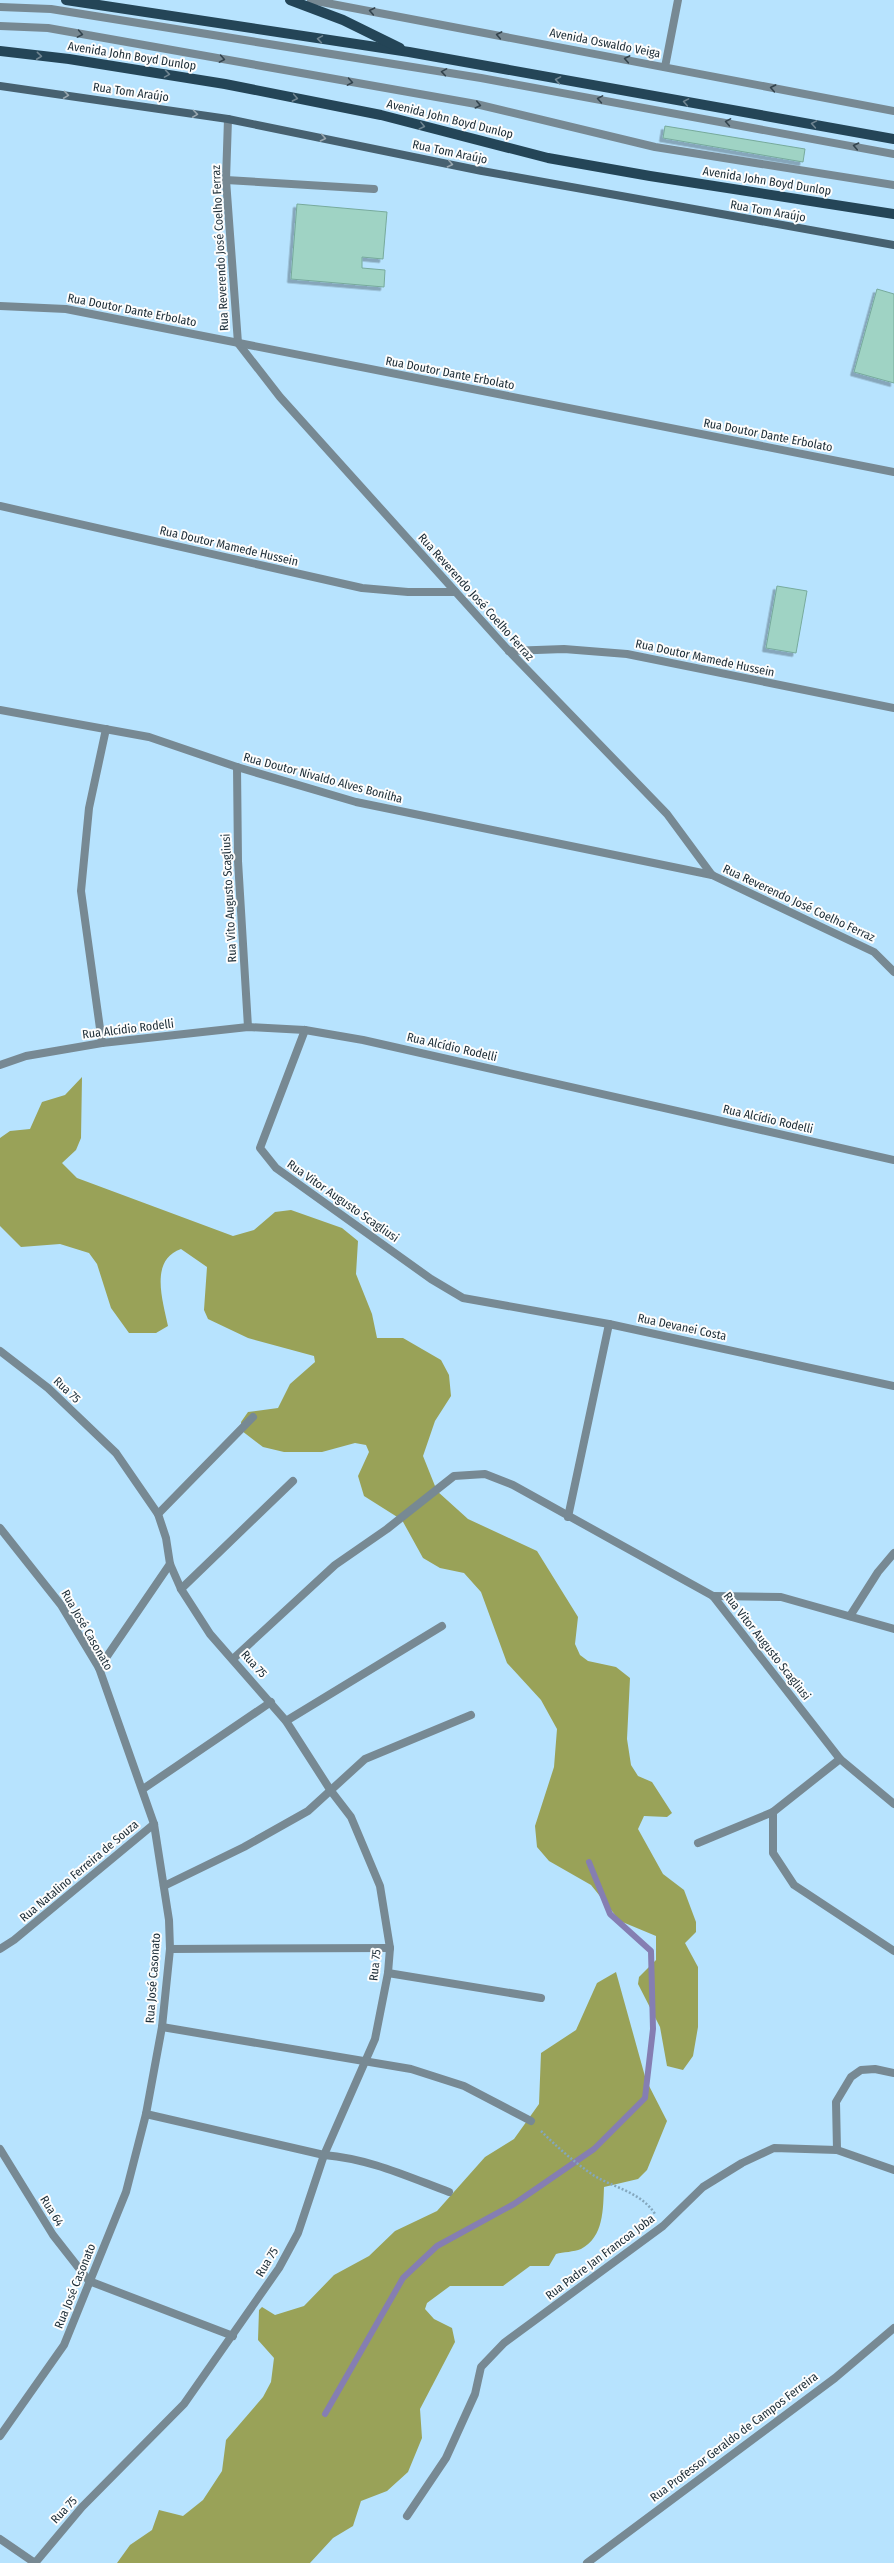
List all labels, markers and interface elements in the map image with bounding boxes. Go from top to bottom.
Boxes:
one-way arrow [368,8,375,16]
street label: Avenida Oswaldo Veiga [548,25,662,61]
one-way arrow [77,29,84,38]
one-way arrow [496,32,502,40]
one-way arrow [317,35,323,44]
street label: Avenida John Boyd Dunlop [67,39,197,73]
one-way arrow [36,51,42,60]
one-way arrow [219,54,225,63]
one-way arrow [624,56,630,64]
one-way arrow [441,68,447,77]
one-way arrow [164,70,170,78]
one-way arrow [347,77,353,85]
one-way arrow [555,77,561,85]
street label: Rua Tom Araújo [92,80,170,104]
one-way arrow [770,84,776,92]
one-way arrow [63,90,69,99]
one-way arrow [292,93,298,101]
one-way arrow [597,95,603,104]
street label: Avenida John Boyd Dunlop [385,97,515,141]
one-way arrow [683,98,689,107]
one-way arrow [475,100,481,108]
one-way arrow [192,109,198,118]
one-way arrow [725,118,731,127]
one-way arrow [811,120,817,129]
one-way arrow [418,121,425,130]
one-way arrow [320,134,326,142]
street label: Rua Tom Araújo [411,137,489,167]
one-way arrow [853,142,859,151]
one-way arrow [447,160,453,168]
street label: Rua Reverendo José Coelho Ferraz [209,164,231,331]
street label: Avenida John Boyd Dunlop [702,164,832,198]
street label: Rua Tom Araújo [729,197,807,225]
street label: Rua Doutor Dante Erbolato [66,291,198,329]
street label: Rua Doutor Dante Erbolato [384,354,516,392]
street label: Rua Doutor Dante Erbolato [702,416,834,454]
street label: Rua Doutor Mamede Hussein [158,523,300,569]
street label: Rua Reverendo José Coelho Ferraz [415,531,537,664]
street label: Rua Doutor Mamede Hussein [634,636,776,680]
street label: Rua Doutor Nivaldo Alves Bonilha [242,750,404,806]
street label: Rua Vito Augusto Scagliusi [219,833,239,963]
street label: Rua Reverendo José Coelho Ferraz [721,862,878,945]
street label: Rua Alcídio Rodelli [81,1016,175,1042]
street label: Rua Alcídio Rodelli [406,1030,498,1064]
street label: Rua Alcídio Rodelli [722,1102,814,1136]
street label: Rua Vitor Augusto Scagliusi [284,1157,402,1245]
street label: Rua Devanei Costa [636,1311,728,1343]
street label: Rua 75 [51,1374,84,1406]
street label: Rua José Casonato [58,1587,116,1673]
street label: Rua Vitor Augusto Scagliusi [721,1589,813,1703]
street label: Rua 75 [238,1648,270,1681]
street label: Rua Natalino Ferreira de Souza [17,1817,141,1925]
street label: Rua José Casonato [143,1932,163,2024]
street label: Rua 75 [366,1948,384,1982]
street label: Rua 64 [37,2193,67,2229]
street label: Rua Padre Jan Francoa Joba [543,2211,657,2303]
street label: Rua José Casonato [52,2241,98,2331]
street label: Rua 75 [253,2244,281,2279]
street label: Rua Professor Geraldo de Campos Ferreira [648,2369,821,2505]
street label: Rua 75 [48,2493,80,2526]

